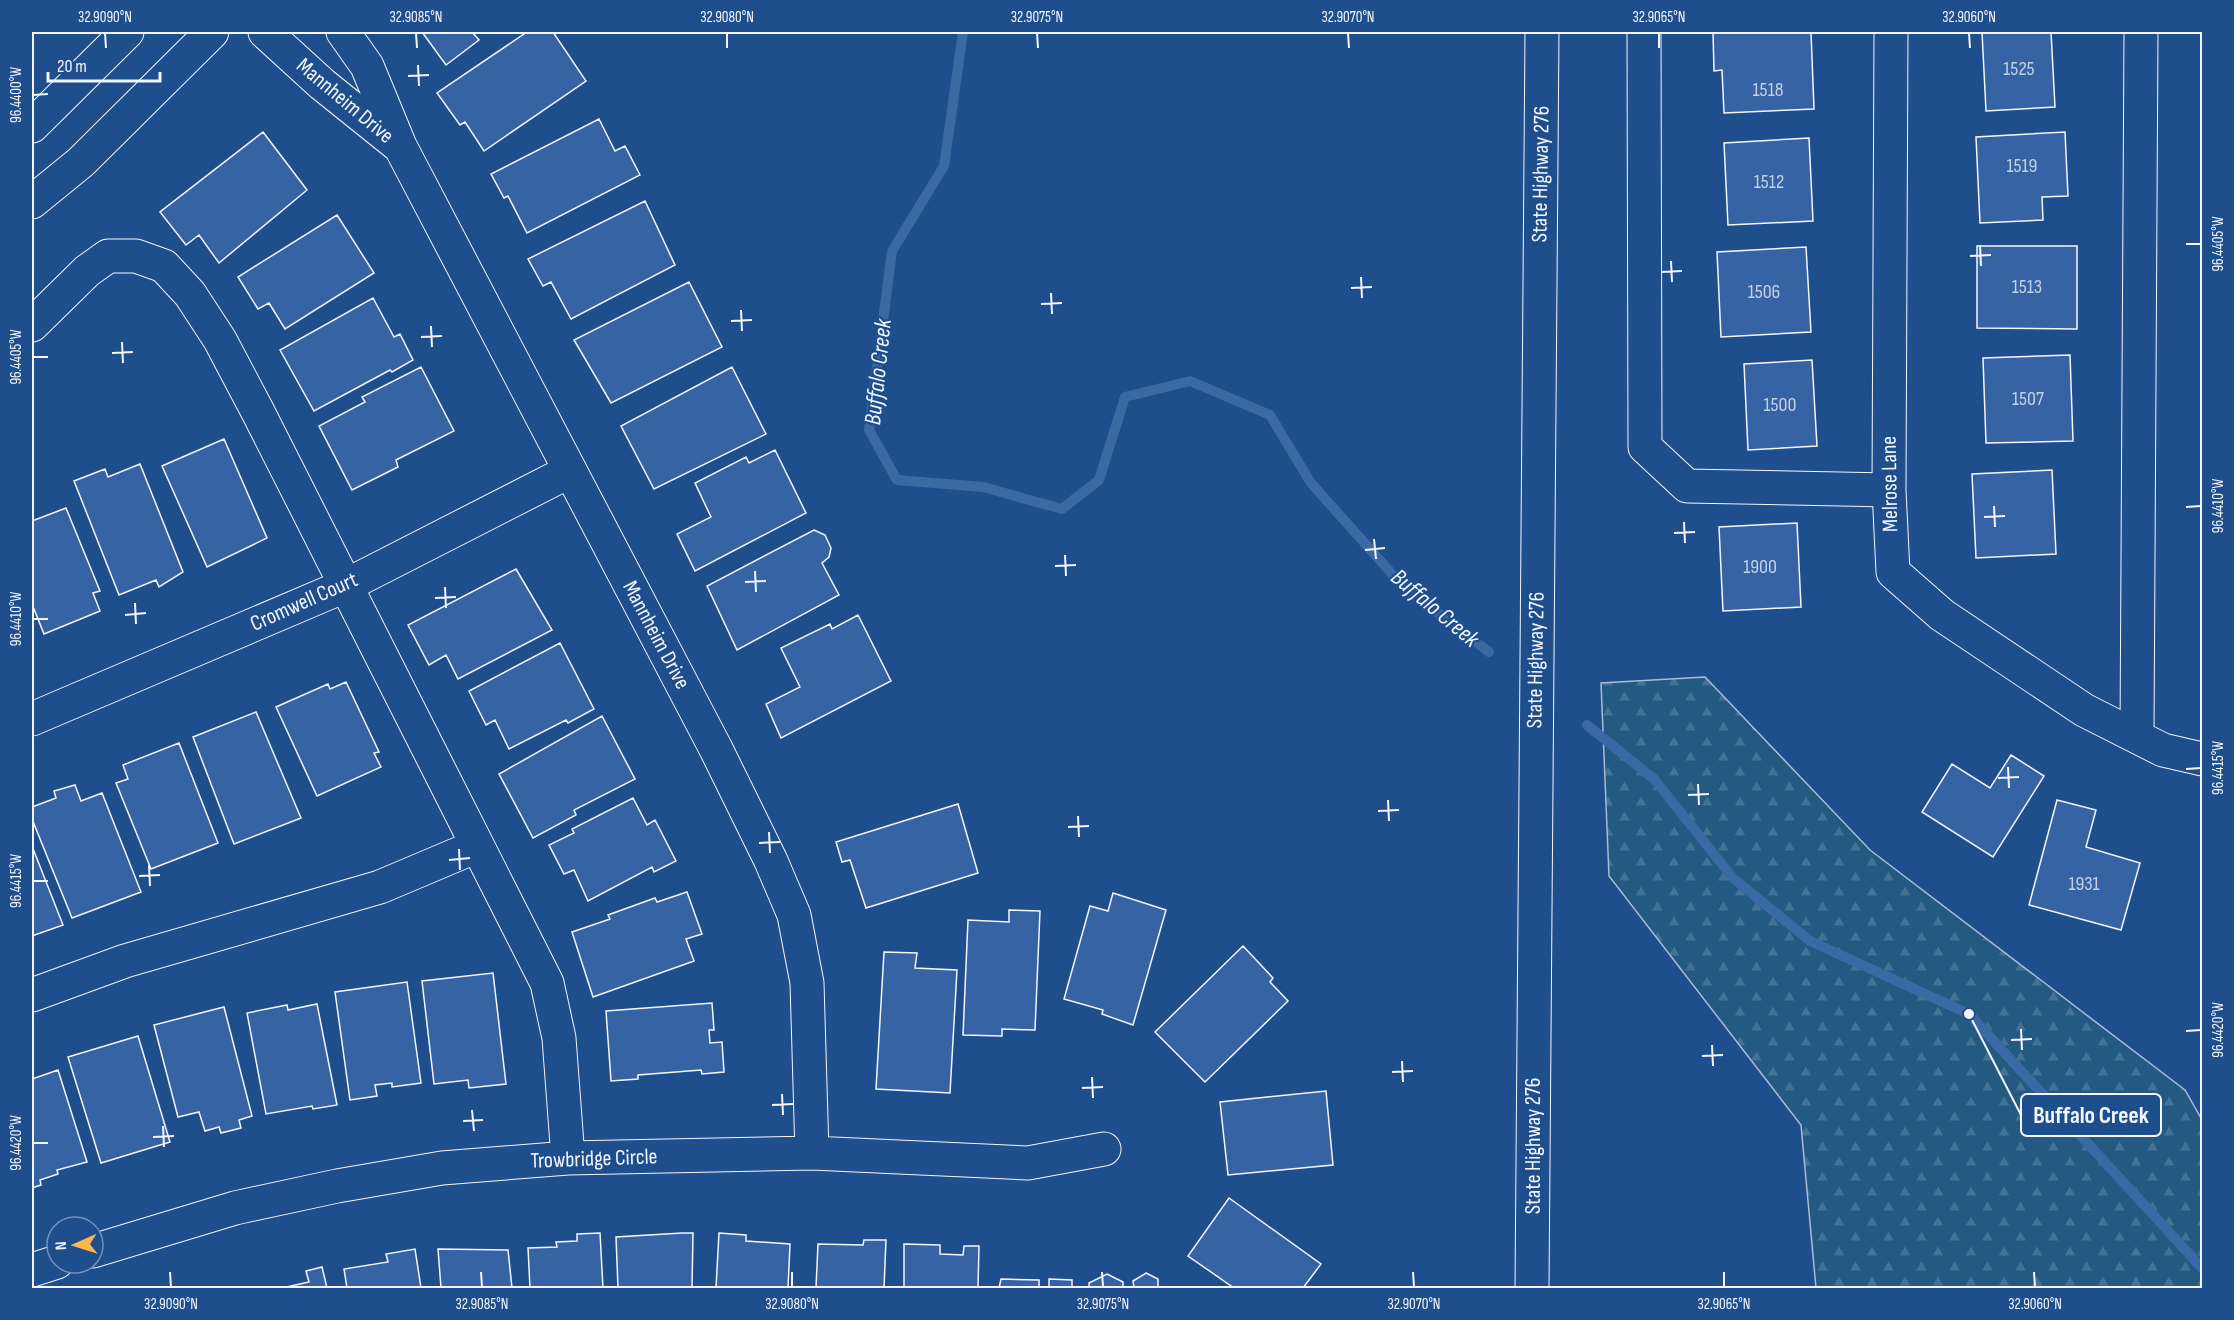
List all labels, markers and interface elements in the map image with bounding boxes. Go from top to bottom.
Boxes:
text: 32.9090°N [78,8,132,27]
text: 32.9085°N [389,8,443,27]
text: 32.9080°N [700,8,754,27]
text: 32.9075°N [1011,8,1063,27]
text: 32.9070°N [1321,8,1375,27]
text: 32.9065°N [1632,8,1686,27]
text: 32.9060°N [1942,8,1996,27]
scale bar [48,45,160,83]
street label: Mannheim Drive [291,52,399,150]
text: 20 m [57,56,87,77]
house number: 1525 [2003,57,2035,81]
text: 96.4400°W [7,67,26,123]
house number: 1518 [1753,78,1783,102]
street label: State Highway 276 [1526,105,1556,243]
house number: 1519 [2007,154,2037,178]
house number: 1512 [1754,170,1784,194]
text: 96.4405°W [2209,216,2228,272]
house number: 1513 [2012,275,2042,299]
house number: 1506 [1748,280,1780,304]
water label: Buffalo Creek [858,317,898,426]
text: 96.4405°W [7,329,26,385]
house number: 1507 [2012,387,2044,411]
house number: 1500 [1764,393,1796,417]
street label: Melrose Lane [1876,436,1904,532]
text: 96.4410°W [2209,479,2228,533]
house number: 1900 [1743,555,1777,579]
water label: Buffalo Creek [1385,563,1486,654]
street label: Cromwell Court [246,566,362,638]
street label: Mannheim Drive [616,576,696,694]
street label: State Highway 276 [1521,591,1551,729]
text: 96.4410°W [7,592,26,646]
text: 96.4415°W [2209,741,2228,795]
text: 96.4415°W [7,854,26,908]
house number: 1931 [2068,872,2100,896]
text: 96.4420°W [2209,1002,2228,1058]
street label: State Highway 276 [1520,1078,1547,1214]
callout: Buffalo Creek [2021,1094,2161,1136]
text: Buffalo Creek [2033,1101,2149,1130]
text: 96.4420°W [7,1115,26,1171]
street label: Trowbridge Circle [530,1143,658,1175]
north arrow [45,1215,105,1275]
text: N [52,1241,71,1250]
text: 32.9090°N [144,1295,198,1314]
text: 32.9085°N [455,1295,509,1314]
text: 32.9080°N [765,1295,819,1314]
text: 32.9075°N [1077,1295,1129,1314]
text: 32.9070°N [1387,1295,1441,1314]
text: 32.9065°N [1697,1295,1751,1314]
text: 32.9060°N [2008,1295,2062,1314]

